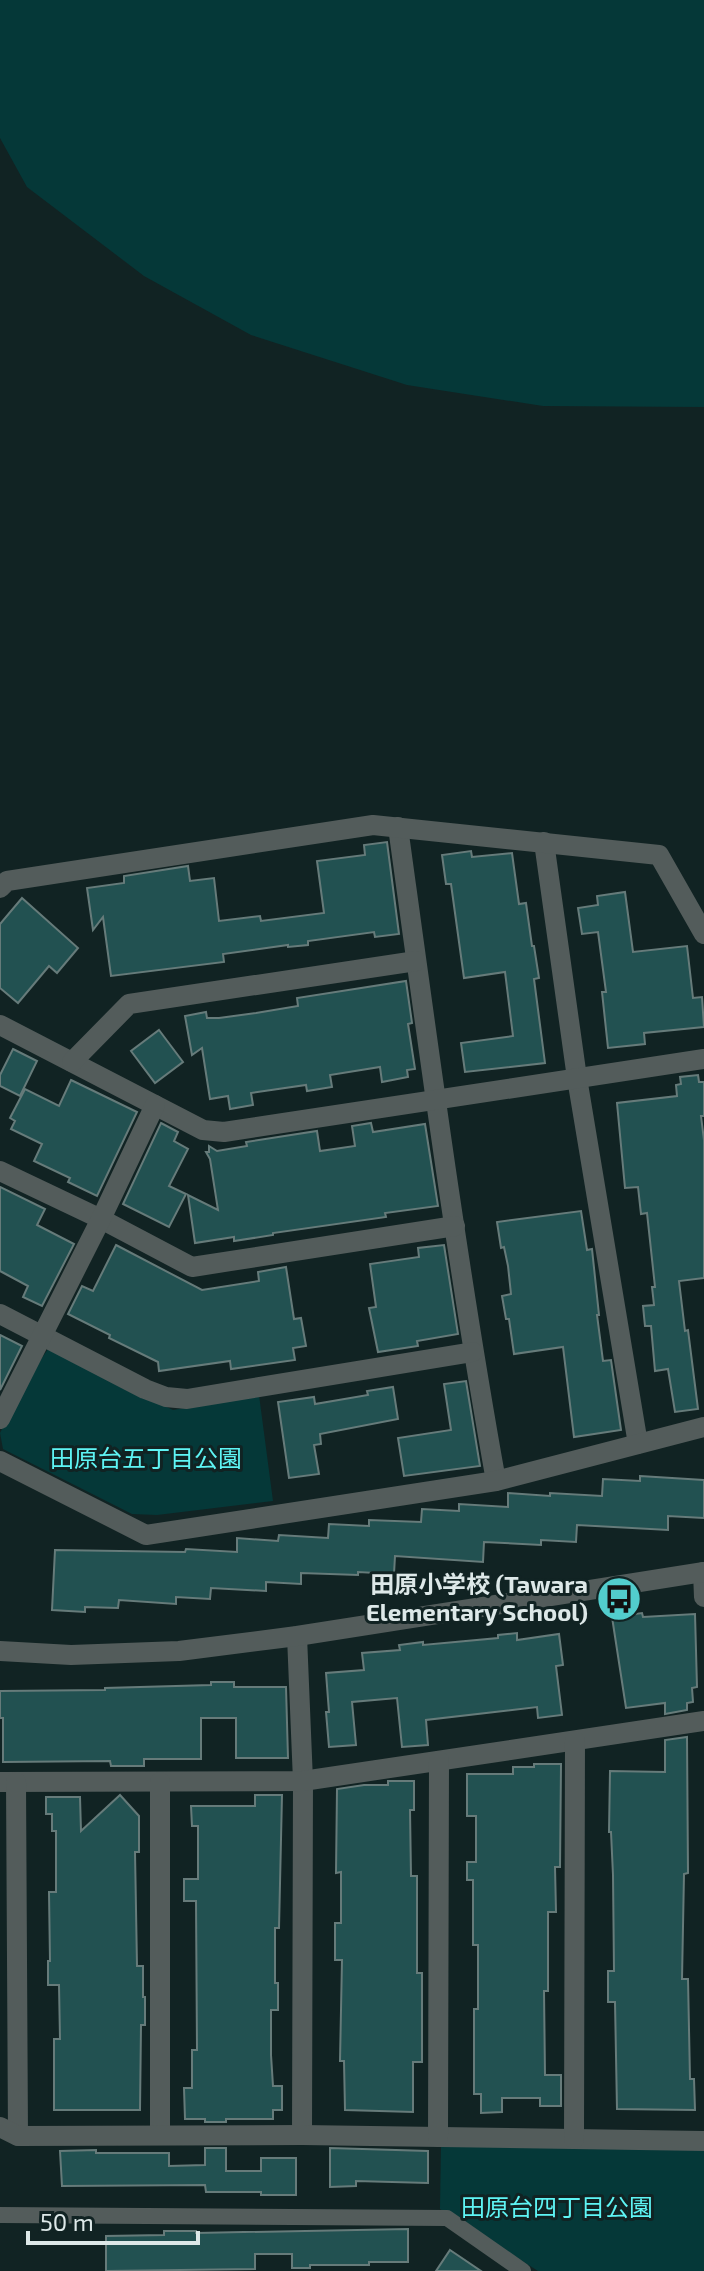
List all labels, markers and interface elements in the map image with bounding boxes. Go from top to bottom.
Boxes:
park label: 田原台五丁目公園 [50,1443,242,1472]
place label: 田原小学校 (Tawara Elementary School) [366,1569,588,1626]
bus stop icon: 田原小学校 (Tawara Elementary School) [595,1575,643,1623]
park label: 田原台四丁目公園 [461,2192,653,2221]
scale bar [28,2195,198,2245]
text: 50 m [40,2207,94,2236]

